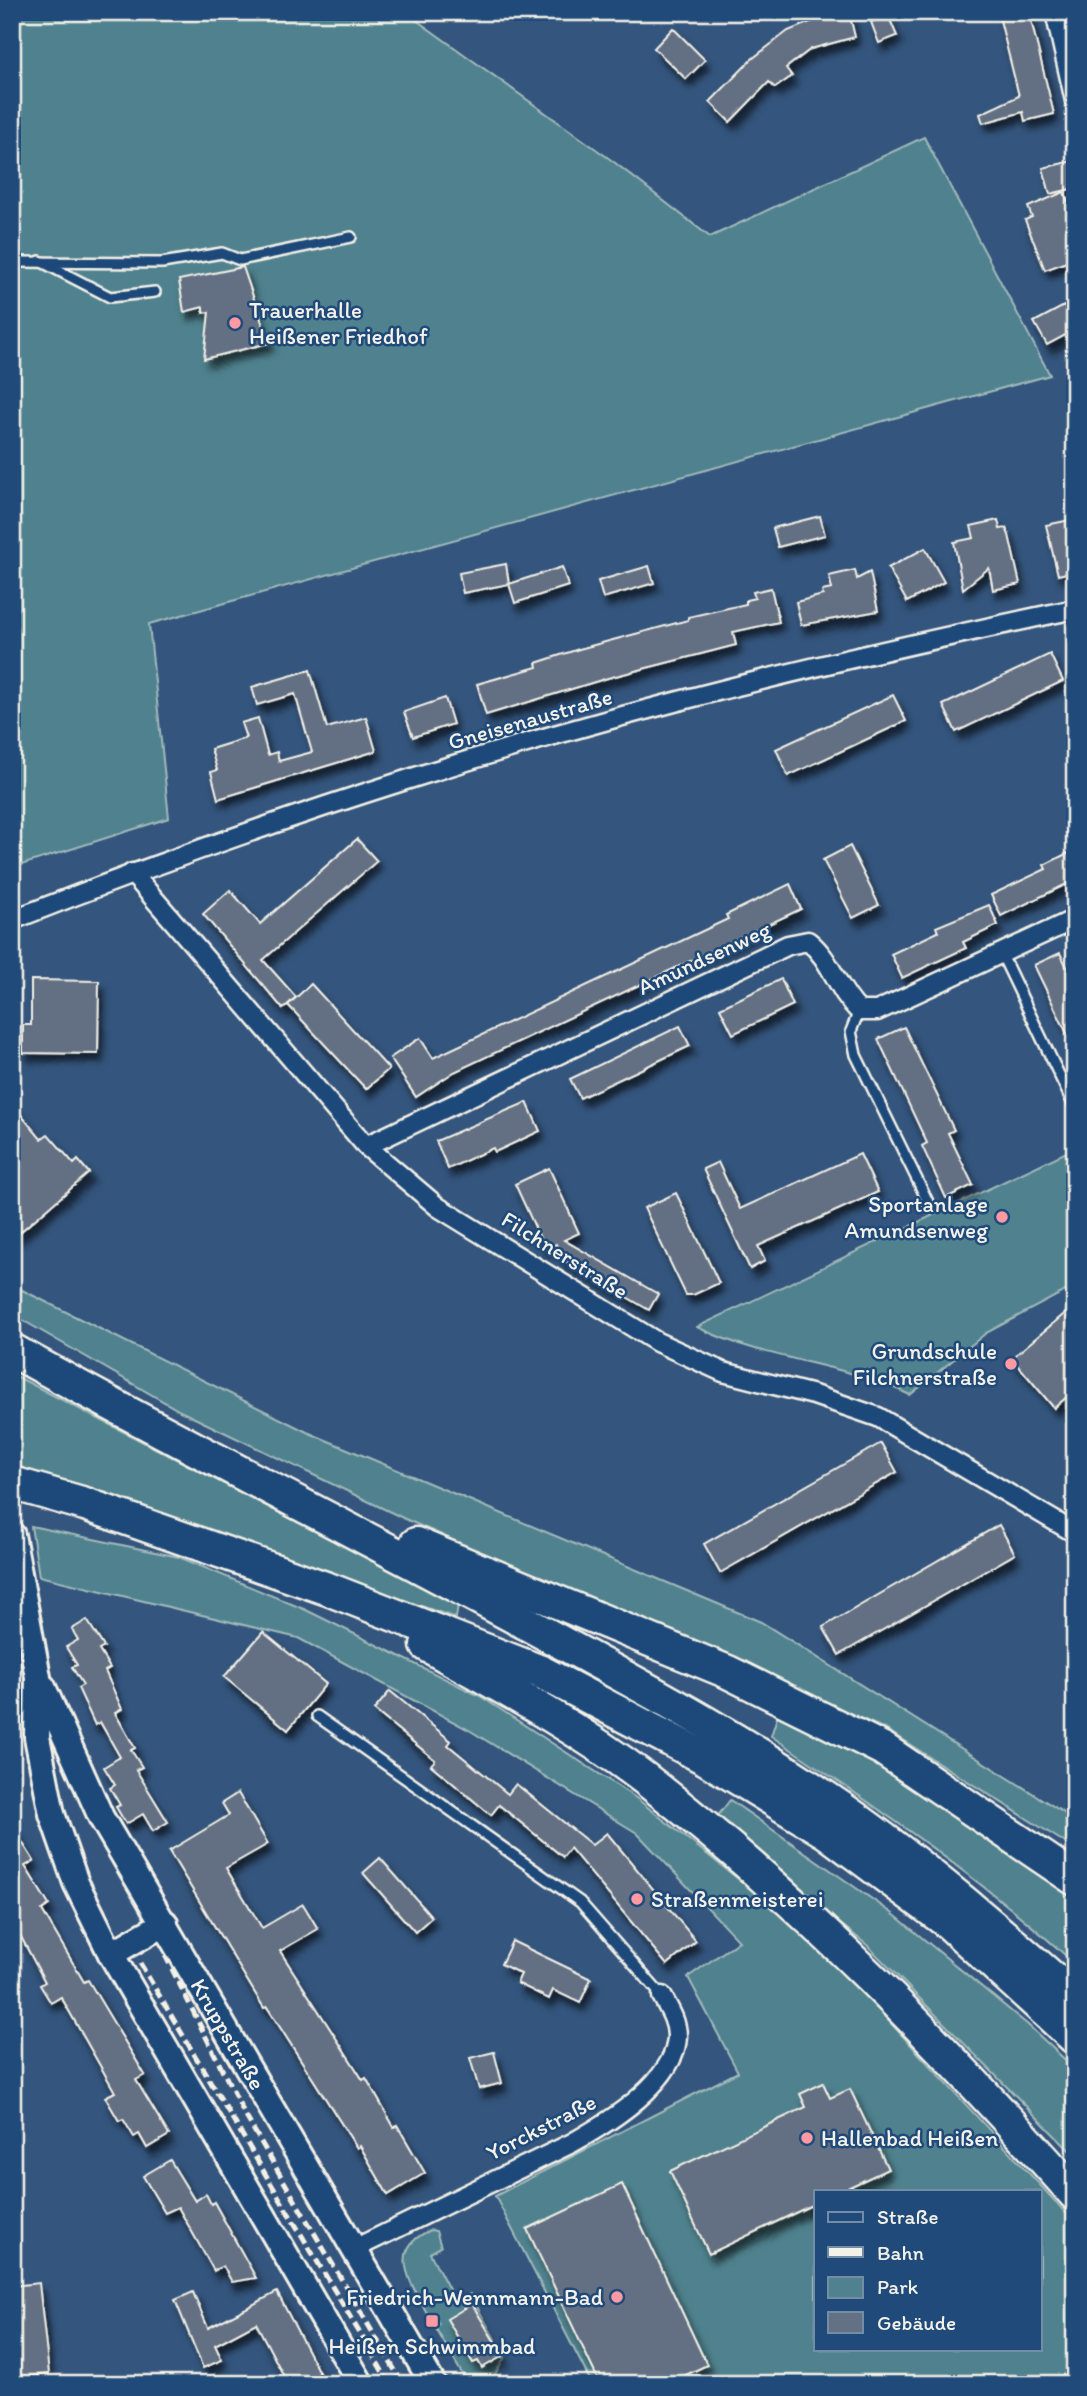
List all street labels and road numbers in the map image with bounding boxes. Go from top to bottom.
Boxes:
street label: Gneisenaustraße [445,682,615,756]
street label: Amundsenweg [633,915,775,1001]
street label: Filchnerstraße [496,1205,634,1305]
street label: Kruppstraße [185,1973,272,2095]
street label: Yorckstraße [481,2087,601,2167]

